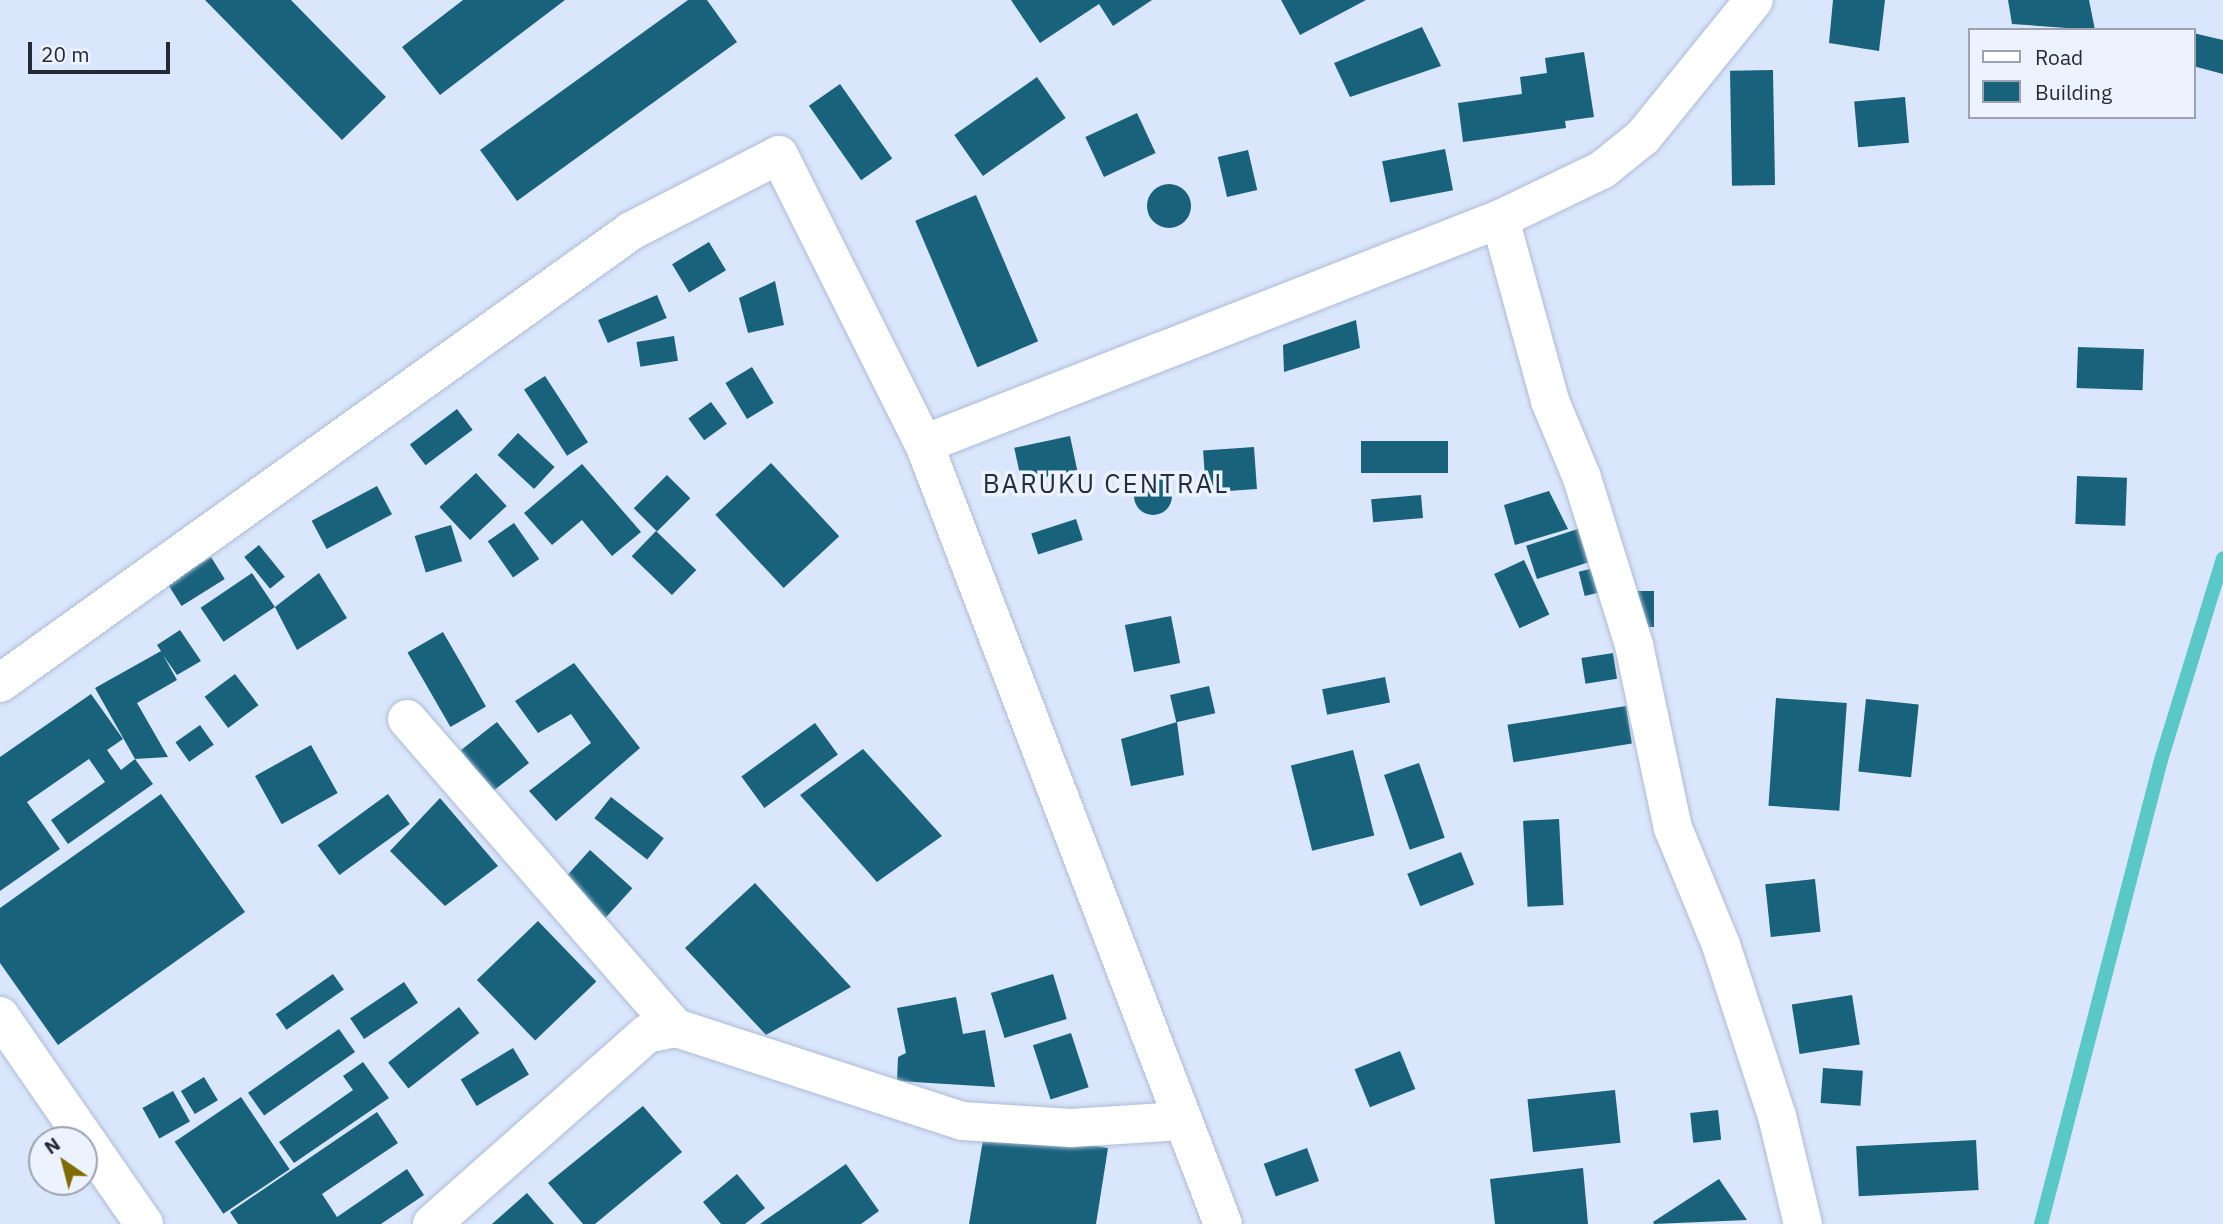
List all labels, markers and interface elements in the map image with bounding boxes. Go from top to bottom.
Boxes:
scale bar [32,28,173,72]
legend [1968,28,2195,119]
text: 20 m [41,40,90,68]
text: Road [2035,43,2083,71]
text: Building [2035,78,2112,106]
district label: BARUKU CENTRAL [985,468,1227,500]
north arrow [28,1126,98,1196]
text: N [40,1132,65,1159]

